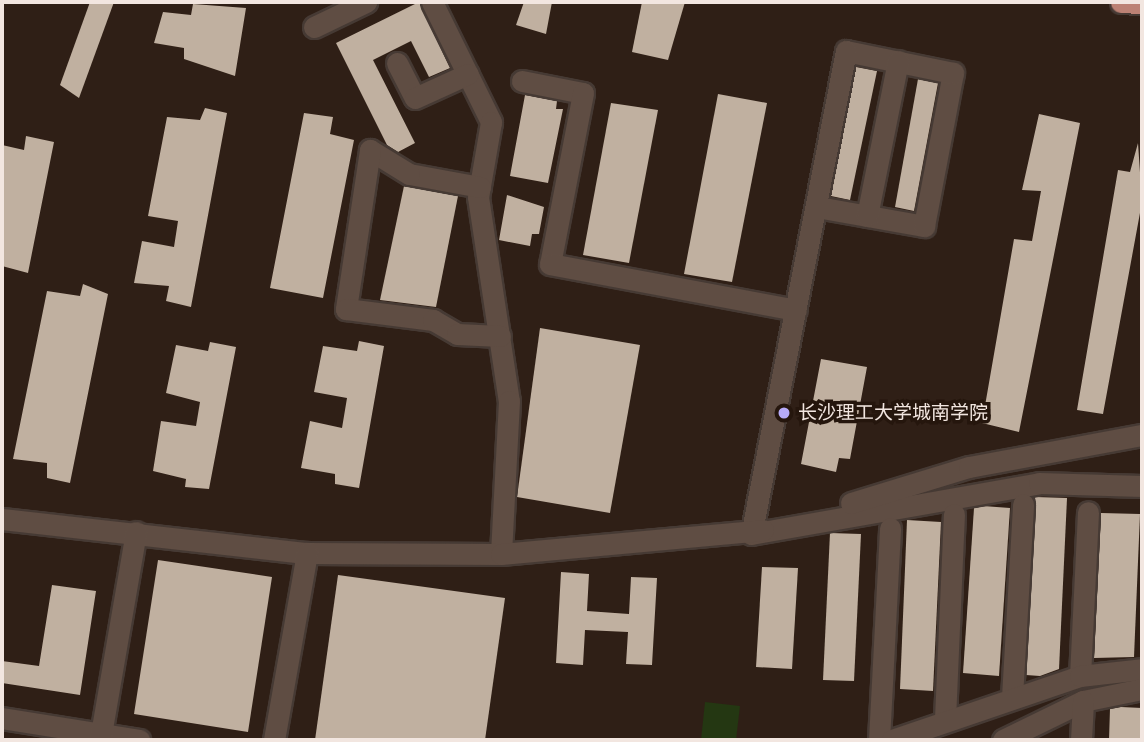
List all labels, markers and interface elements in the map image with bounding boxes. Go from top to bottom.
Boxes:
place label: 长沙理工大学城南学院 [798,402,988,424]
marker: 长沙理工大学城南学院 [776,405,792,421]

